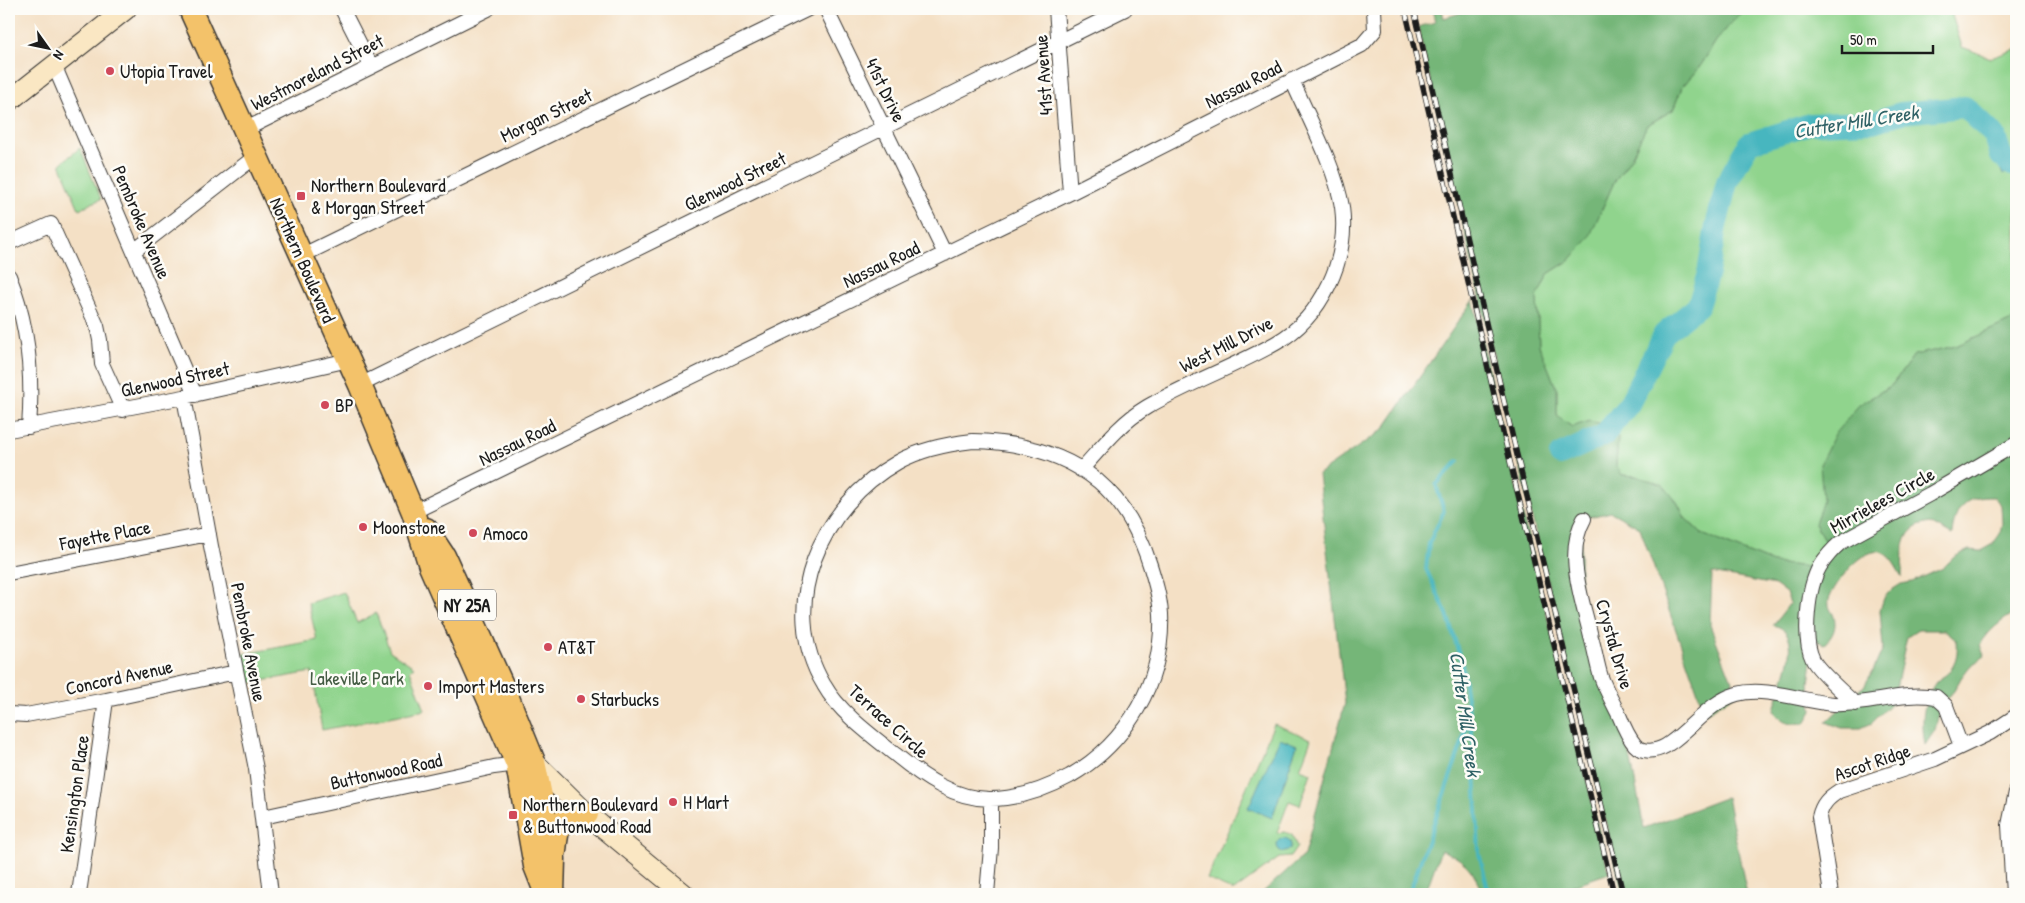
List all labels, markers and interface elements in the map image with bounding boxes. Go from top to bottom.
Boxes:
north arrow [22,22,72,72]
scale bar [1842,22,1934,54]
street label: Westmoreland Street [246,27,388,117]
text: 50 m [1850,29,1877,50]
street label: 41st Avenue [1027,34,1059,116]
text: N [49,47,69,64]
street label: Nassau Road [1200,53,1286,114]
street label: 41st Drive [859,54,913,127]
place label: Utopia Travel [120,58,214,84]
marker: Utopia Travel [104,65,116,77]
street label: Morgan Street [496,81,597,148]
water label: Cutter Mill Creek [1792,98,1922,144]
street label: Glenwood Street [680,145,791,217]
street label: Pembroke Avenue [107,161,178,283]
place label: Northern Boulevard & Morgan Street [311,172,446,220]
marker: Northern Boulevard & Morgan Street [295,190,307,202]
street label: Northern Boulevard [264,193,343,327]
street label: Nassau Road [838,234,924,294]
street label: West Mill Drive [1175,309,1277,379]
street label: Glenwood Street [118,355,232,403]
place label: BP [335,392,354,418]
marker: BP [319,399,331,411]
street label: Nassau Road [474,412,560,472]
street label: Mirrielees Circle [1825,460,1939,539]
street label: Fayette Place [56,513,153,557]
place label: Moonstone [373,514,446,540]
place label: Amoco [483,520,528,546]
marker: Moonstone [357,521,369,533]
marker: Amoco [467,527,479,539]
street label: Pembroke Avenue [225,580,273,704]
road number: NY 25A [438,590,496,620]
street label: Crystal Drive [1590,596,1640,692]
place label: AT&T [558,634,596,660]
marker: AT&T [542,641,554,653]
water label: Cutter Mill Creek [1444,650,1488,780]
street label: Concord Avenue [63,653,175,701]
park label: Lakeville Park [310,665,404,691]
place label: Import Masters [438,673,544,699]
street label: Terrace Circle [843,678,935,764]
marker: Import Masters [422,680,434,692]
place label: Starbucks [591,686,659,712]
marker: Starbucks [575,693,587,705]
street label: Kensington Place [53,733,95,854]
street label: Ascot Ridge [1830,737,1914,787]
street label: Buttonwood Road [328,746,445,796]
place label: H Mart [683,789,729,815]
place label: Northern Boulevard & Buttonwood Road [523,791,658,839]
marker: H Mart [667,796,679,808]
marker: Northern Boulevard & Buttonwood Road [507,809,519,821]

